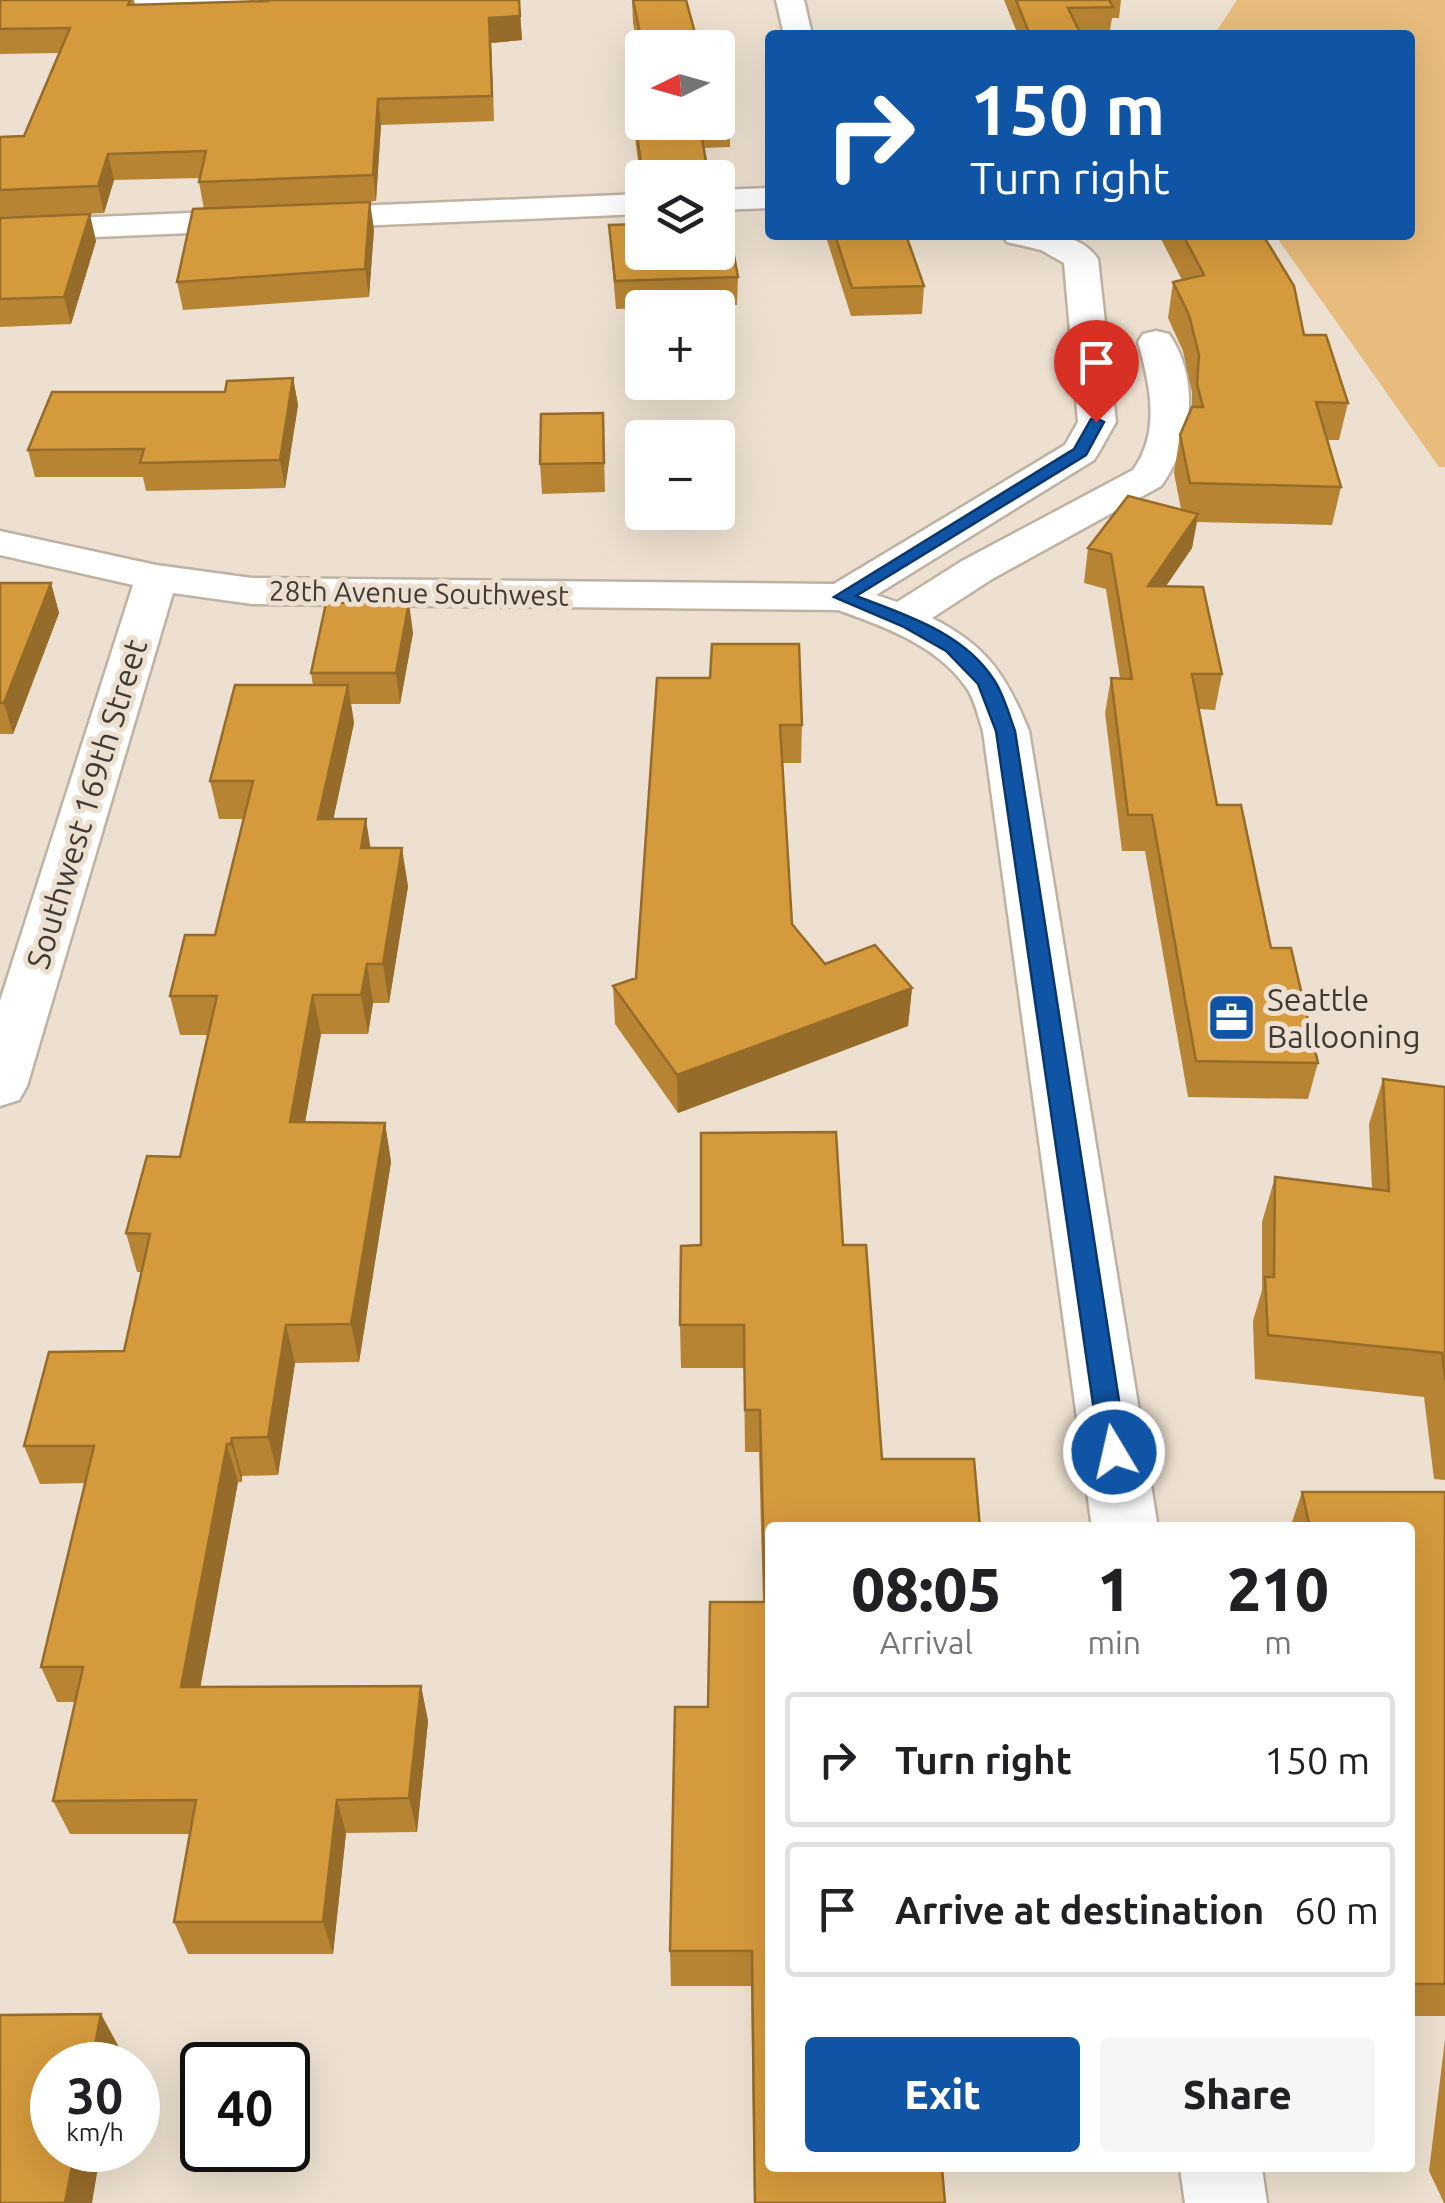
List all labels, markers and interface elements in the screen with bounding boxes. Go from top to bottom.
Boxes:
north arrow [625,30,735,140]
map controls [625,30,735,530]
icon: right [805,70,935,200]
text: 150 m [970,70,1165,148]
text: Turn right [970,152,1170,203]
button: layers [625,160,735,270]
button: + [625,290,735,400]
pin [1054,320,1139,423]
icon: arrive [1069,335,1124,390]
button: − [625,420,735,530]
street label: 28th Avenue Southwest [269,574,569,611]
street label: Southwest 169th Street [19,634,153,973]
place label: Seattle Ballooning [1267,981,1421,1054]
office icon: Seattle Ballooning [1206,992,1258,1044]
position arrow [1062,1400,1166,1504]
text: 08:05 [851,1555,1001,1622]
text: 1 [1097,1555,1131,1622]
text: 210 [1227,1555,1329,1622]
text: Arrival [880,1624,973,1660]
text: min [1087,1624,1141,1660]
text: m [1264,1624,1292,1660]
icon: right [810,1732,865,1787]
text: Turn right [895,1739,1072,1781]
text: 150 m [1264,1739,1370,1781]
icon: arrive [810,1882,865,1937]
text: Arrive at destination [895,1889,1264,1931]
text: 60 m [1294,1889,1379,1931]
button: Exit [805,2037,1080,2152]
button: Share [1100,2037,1375,2152]
speed limit sign: 40 [180,2042,310,2172]
text: 30 [67,2067,123,2123]
text: km/h [66,2118,124,2146]

